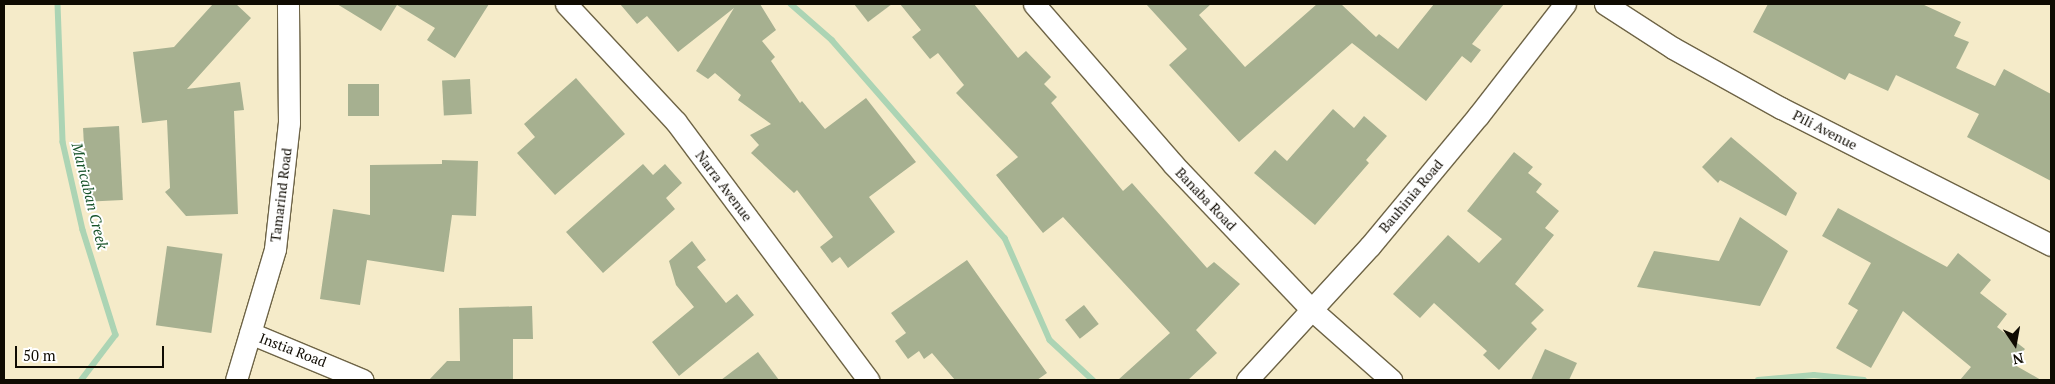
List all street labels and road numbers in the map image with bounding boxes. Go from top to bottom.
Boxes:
street label: Pili Avenue [1790,107,1860,153]
street label: Tamarind Road [267,147,295,243]
street label: Narra Avenue [692,147,756,225]
street label: Bauhinia Road [1376,156,1446,236]
street label: Banaba Road [1172,164,1240,234]
street label: Instia Road [257,330,329,370]

